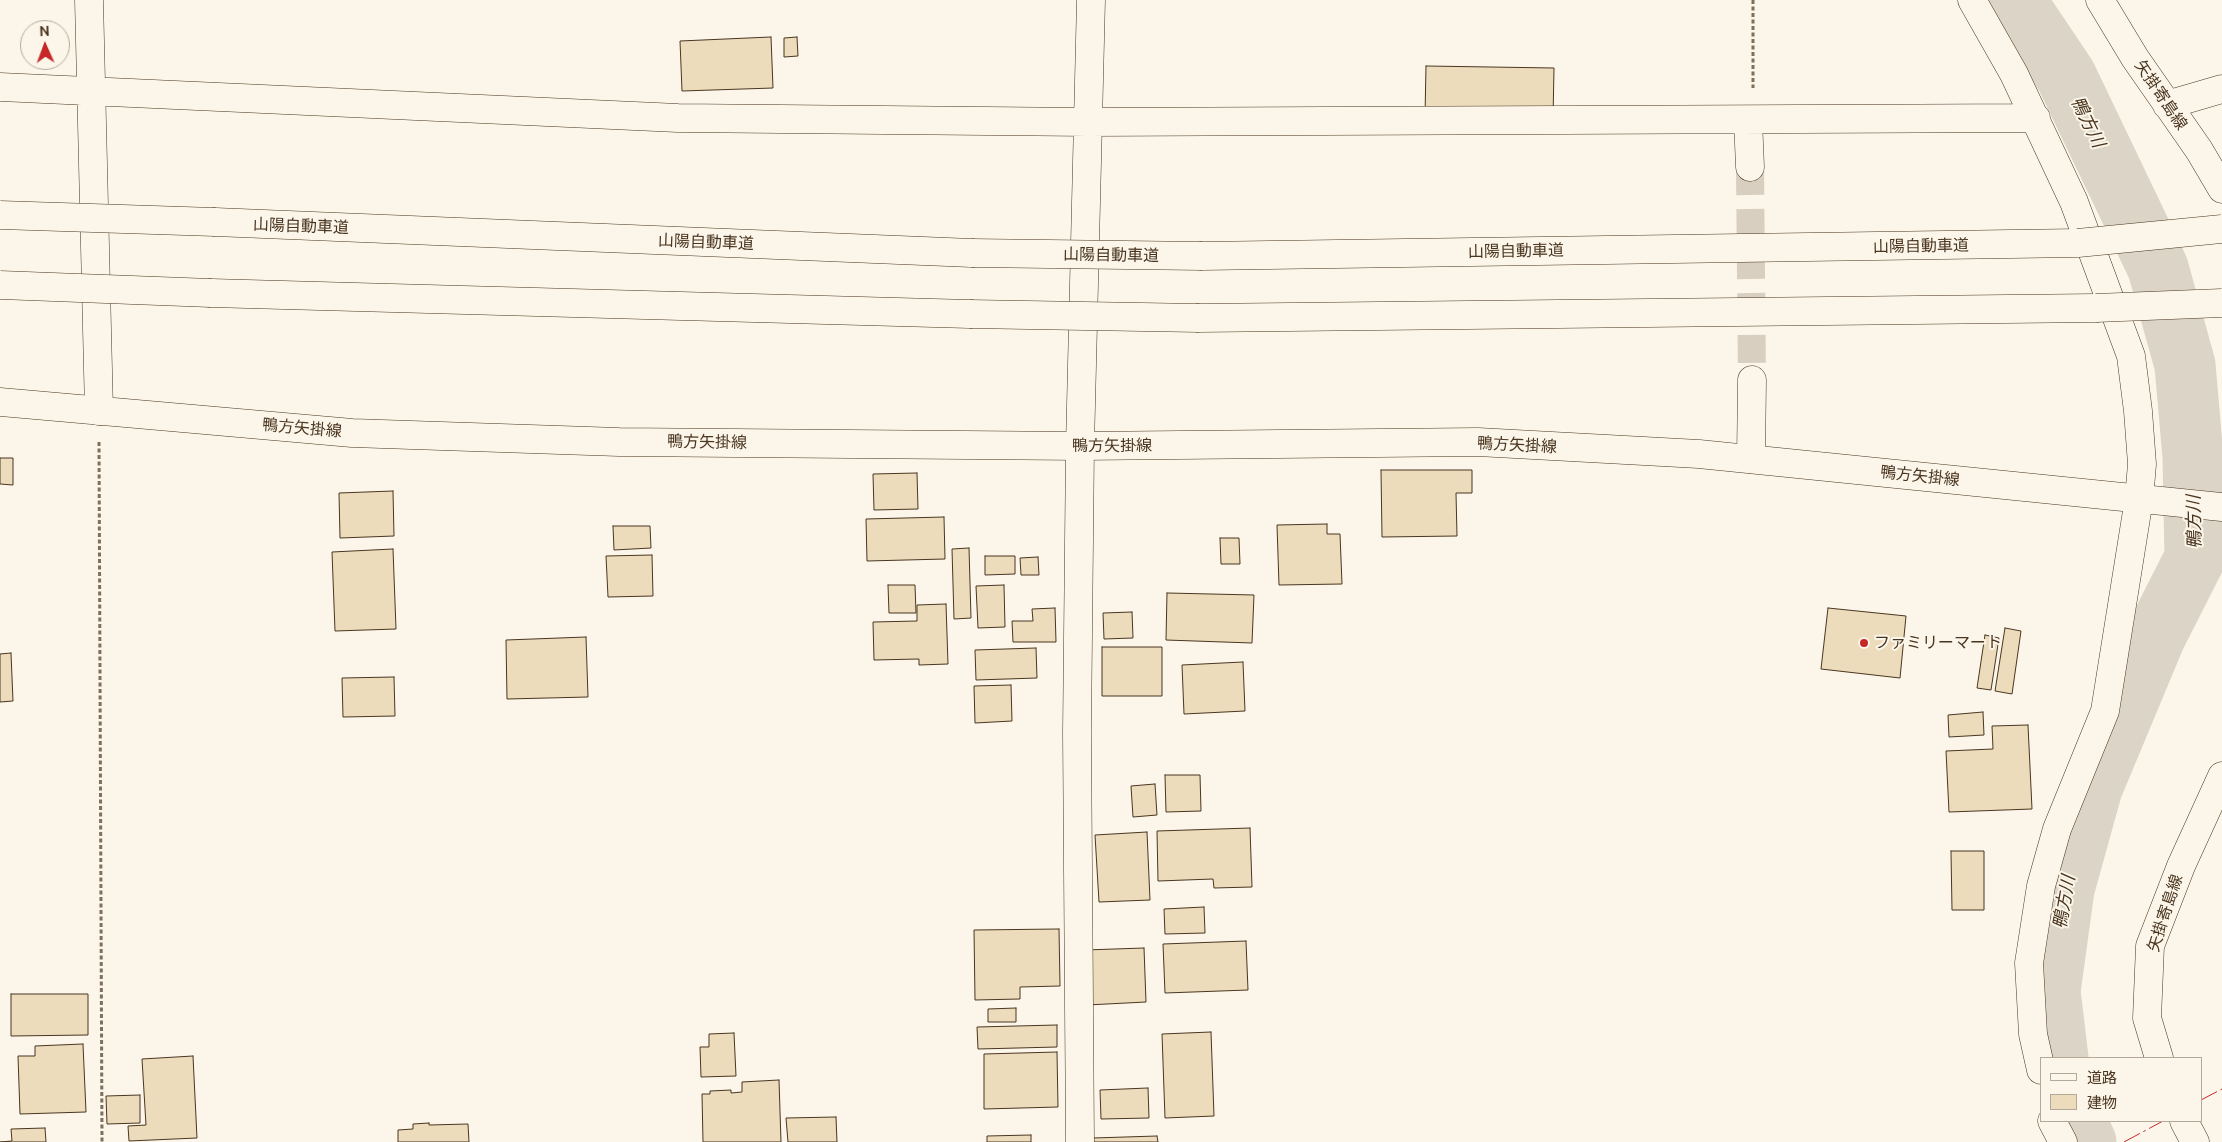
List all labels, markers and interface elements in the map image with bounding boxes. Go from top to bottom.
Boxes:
north arrow [20,20,70,70]
text: N [39,23,50,39]
street label: 矢掛寄島線 [2131,56,2191,134]
water label: 鴨方川 [2066,93,2110,151]
street label: 山陽自動車道 [253,215,349,237]
street label: 山陽自動車道 [658,231,754,253]
street label: 山陽自動車道 [1873,236,1969,256]
street label: 山陽自動車道 [1468,241,1564,261]
street label: 山陽自動車道 [1063,245,1159,265]
street label: 鴨方矢掛線 [261,415,343,441]
street label: 鴨方矢掛線 [667,432,747,452]
street label: 鴨方矢掛線 [1477,433,1557,457]
street label: 鴨方矢掛線 [1072,436,1152,456]
street label: 鴨方矢掛線 [1879,462,1961,490]
water label: 鴨方川 [2183,495,2205,549]
place label: ファミリーマート [1874,633,2002,653]
marker: ファミリーマート [1858,637,1870,649]
street label: 矢掛寄島線 [2144,872,2186,954]
water label: 鴨方川 [2049,874,2079,930]
legend [2040,1057,2202,1122]
text: 道路 [2087,1069,2117,1086]
text: 建物 [2087,1094,2117,1111]

